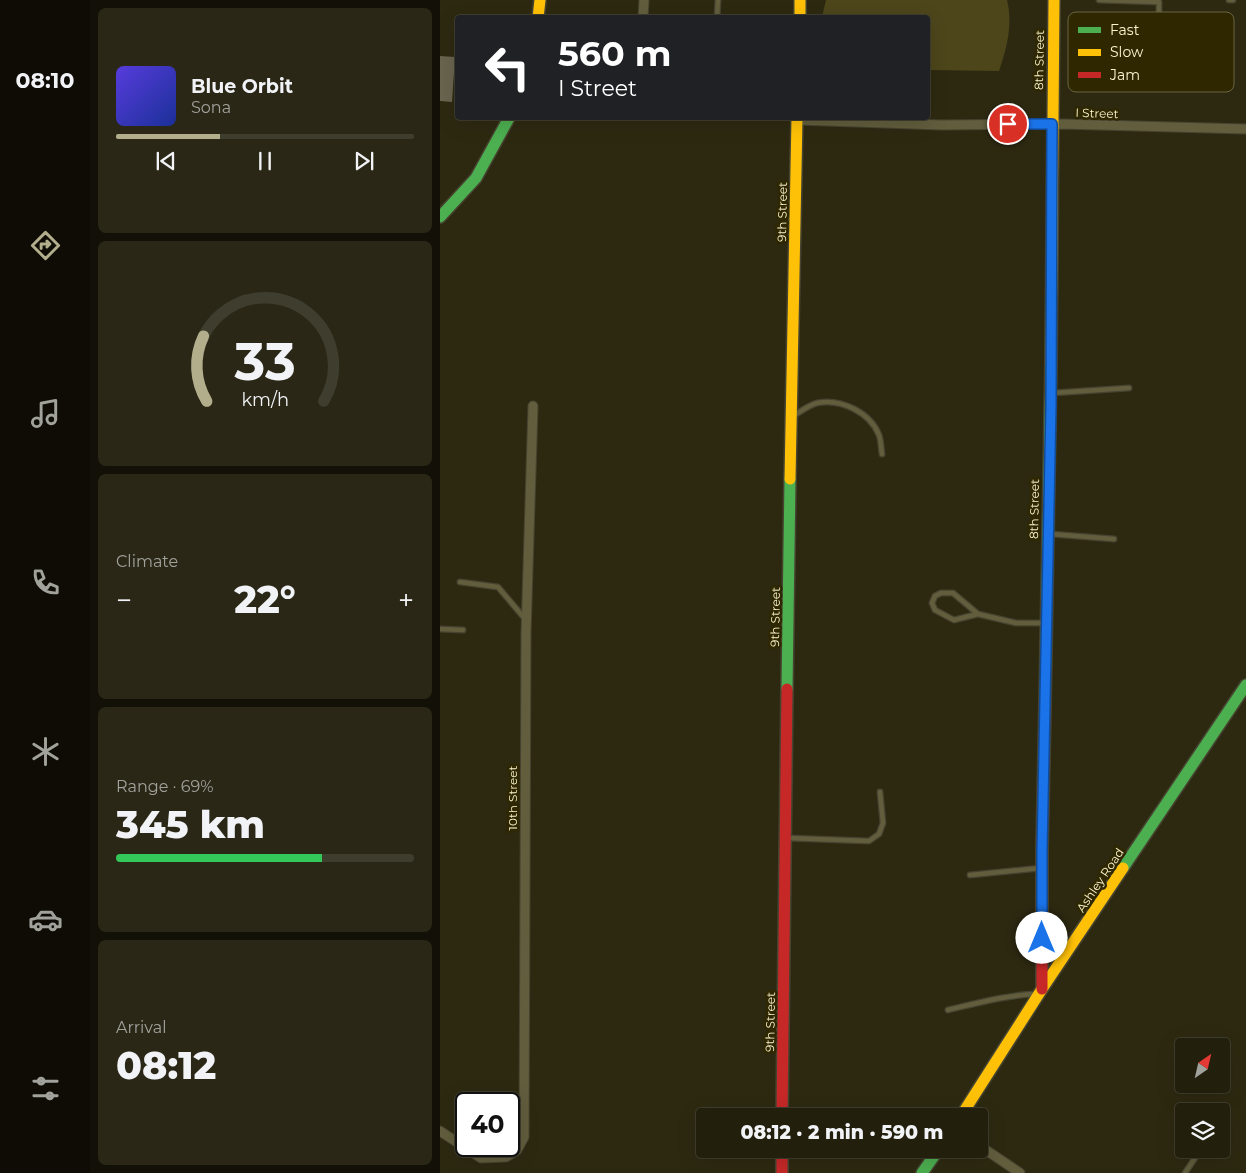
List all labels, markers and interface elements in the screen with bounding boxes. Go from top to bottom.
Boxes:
legend [1068,12,1234,92]
text: Fast [1110,21,1140,39]
street label: 8th Street [1031,30,1047,90]
text: 560 m [558,32,672,75]
icon: left [475,35,540,100]
text: Slow [1110,43,1144,61]
text: Jam [1109,66,1140,84]
text: 08:10 [16,67,74,94]
text: Blue Orbit [191,75,293,98]
text: I Street [558,75,637,102]
text: Sona [191,98,231,117]
pin [987,103,1029,145]
street label: I Street [1075,105,1119,121]
icon: arrive [994,110,1022,138]
icon: previous [152,147,180,175]
icon: pause [251,147,279,175]
icon: next [350,147,378,175]
street label: 9th Street [774,182,790,242]
icon: directions [28,228,63,263]
text: 33 [233,330,296,393]
text: km/h [241,389,289,410]
icon: music [28,396,63,431]
street label: 8th Street [1026,479,1042,539]
text: Climate [116,552,178,571]
icon: phone [28,565,63,600]
text: 22° [234,576,296,623]
text: − [116,583,132,617]
text: + [398,583,414,617]
street label: 9th Street [767,587,783,647]
icon: climate [28,734,63,769]
street label: 10th Street [505,765,520,830]
text: Range · 69% [116,777,214,796]
text: 345 km [116,801,265,848]
street label: Ashley Road [1073,845,1127,915]
icon: car [28,902,63,937]
position arrow [1015,911,1067,963]
street label: 9th Street [762,992,778,1052]
text: Arrival [116,1018,166,1037]
north arrow [1175,1038,1230,1092]
map controls [1175,1038,1230,1158]
text: 08:12 [116,1042,216,1089]
icon: filters [28,1071,63,1106]
speed limit sign: 40 [455,1092,520,1157]
button: layers [1175,1103,1230,1158]
text: 08:12 · 2 min · 590 m [741,1121,943,1144]

